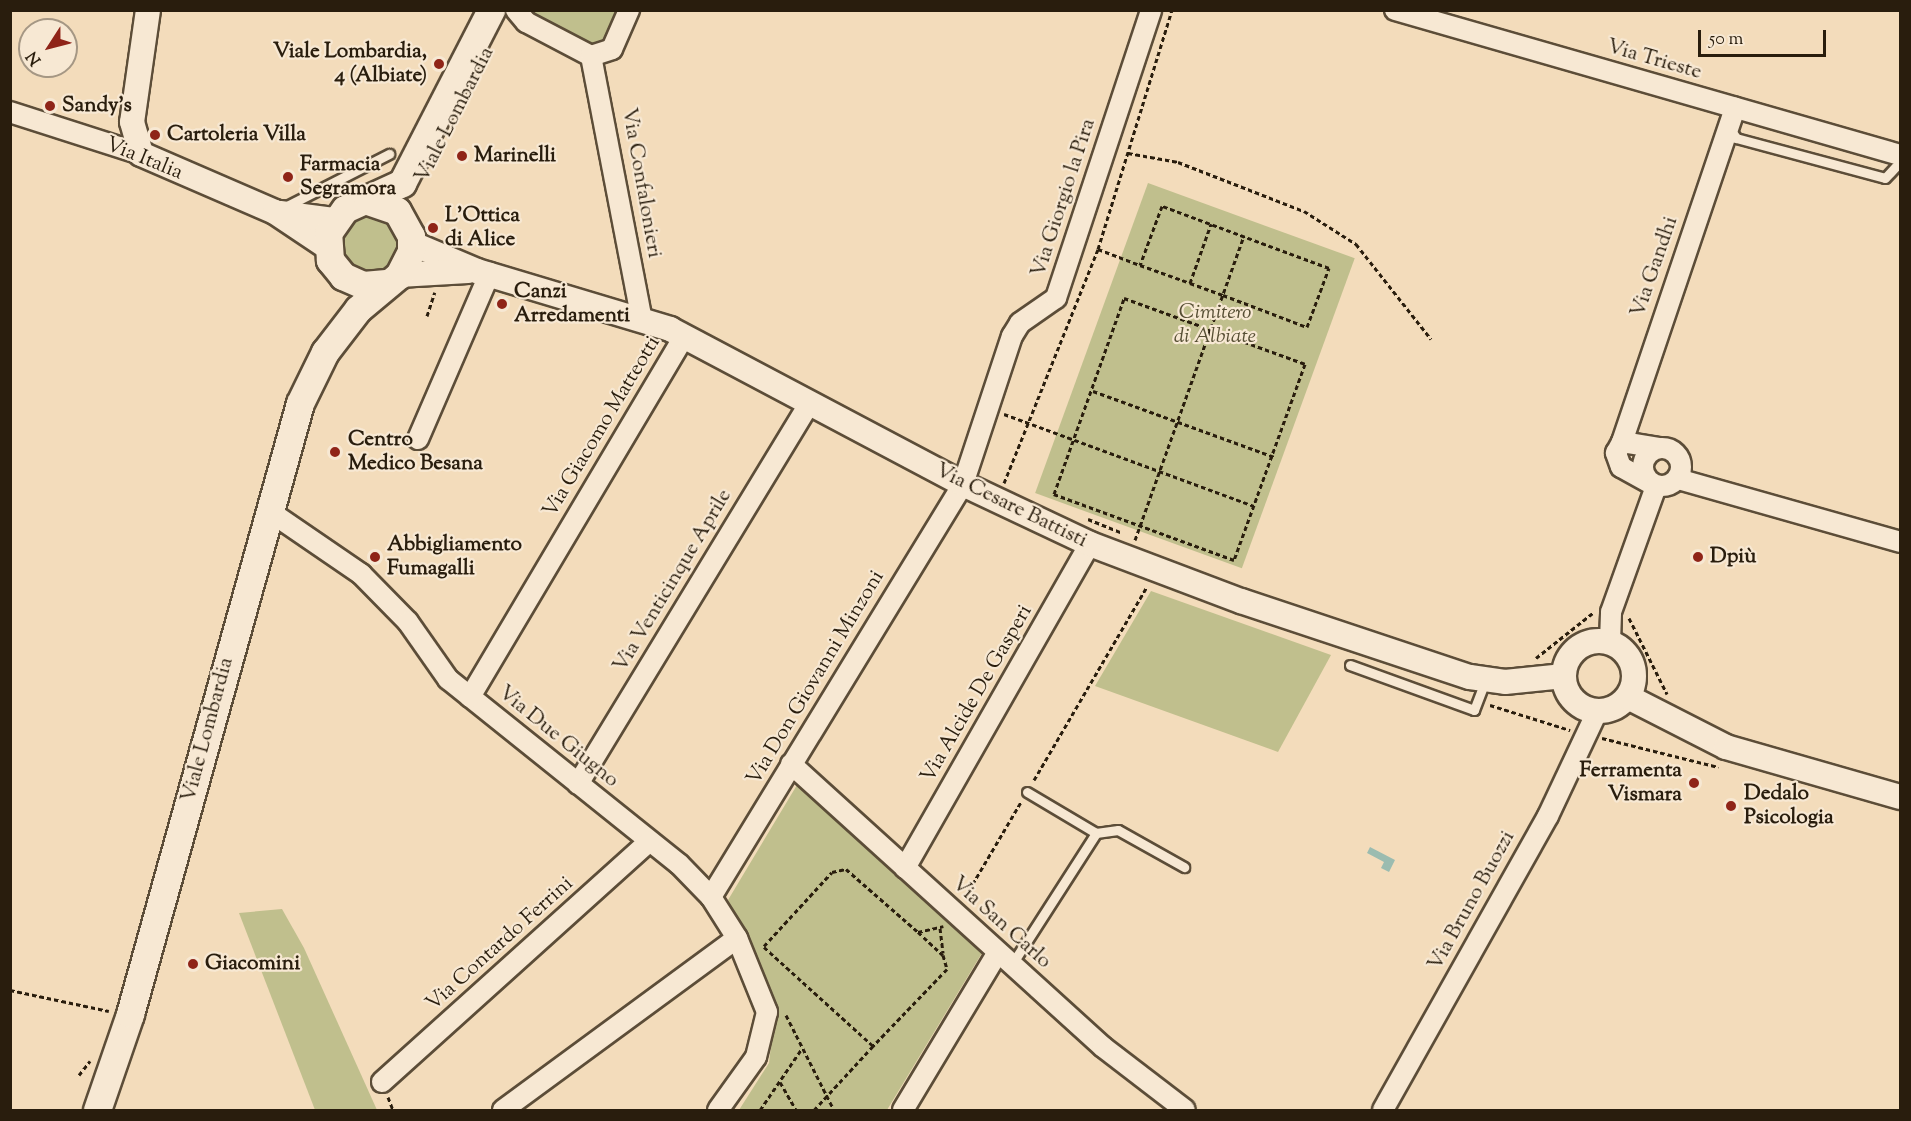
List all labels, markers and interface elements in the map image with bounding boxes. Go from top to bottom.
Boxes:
north arrow [18,18,78,78]
scale bar [1701,18,1828,56]
text: 50 m [1709,27,1743,53]
street label: Via Trieste [1604,34,1704,86]
place label: Viale Lombardia, 4 (Albiate) [273,39,427,89]
street label: Viale Lombardia [410,43,500,187]
text: N [22,46,48,70]
marker: Viale Lombardia, 4 (Albiate) [432,57,446,71]
place label: Sandy's [62,93,132,119]
marker: Sandy's [43,99,57,113]
street label: Via Confalonieri [615,106,667,260]
street label: Via Giorgio la Pira [1026,116,1102,280]
place label: Cartoleria Villa [167,122,306,148]
marker: Cartoleria Villa [148,128,162,142]
street label: Via Italia [102,132,186,186]
place label: Marinelli [474,143,556,169]
marker: Marinelli [455,149,469,163]
place label: Farmacia Segramora [300,152,396,202]
marker: Farmacia Segramora [281,170,295,184]
place label: L'Ottica di Alice [445,203,520,253]
street label: Via Gandhi [1626,213,1684,321]
marker: L'Ottica di Alice [426,221,440,235]
place label: Canzi Arredamenti [514,279,630,329]
marker: Canzi Arredamenti [495,297,509,311]
park label: Cimitero di Albiate [1174,300,1256,350]
street label: Via Giacomo Matteotti [538,332,666,522]
place label: Centro Medico Besana [348,427,483,477]
marker: Centro Medico Besana [326,443,344,461]
street label: Via Cesare Battisti [931,458,1091,554]
street label: Via Venticinque Aprile [608,485,738,677]
place label: Abbigliamento Fumagalli [387,532,522,582]
place label: Dpiù [1710,544,1756,570]
marker: Abbigliamento Fumagalli [368,550,382,564]
marker: Dpiù [1691,550,1705,564]
street label: Via Don Giovanni Minzoni [742,566,890,790]
street label: Via Alcide De Gasperi [916,601,1038,787]
street label: Viale Lombardia [177,655,239,805]
street label: Via Due Giugno [493,681,623,793]
place label: Ferramenta Vismara [1579,758,1682,808]
marker: Ferramenta Vismara [1687,776,1701,790]
place label: Dedalo Psicologia [1744,781,1834,831]
marker: Dedalo Psicologia [1722,797,1740,815]
street label: Via Bruno Buozzi [1423,827,1521,975]
street label: Via Contardo Ferrini [421,871,579,1017]
street label: Via San Carlo [946,872,1056,974]
place label: Giacomini [205,951,300,977]
marker: Giacomini [186,957,200,971]

